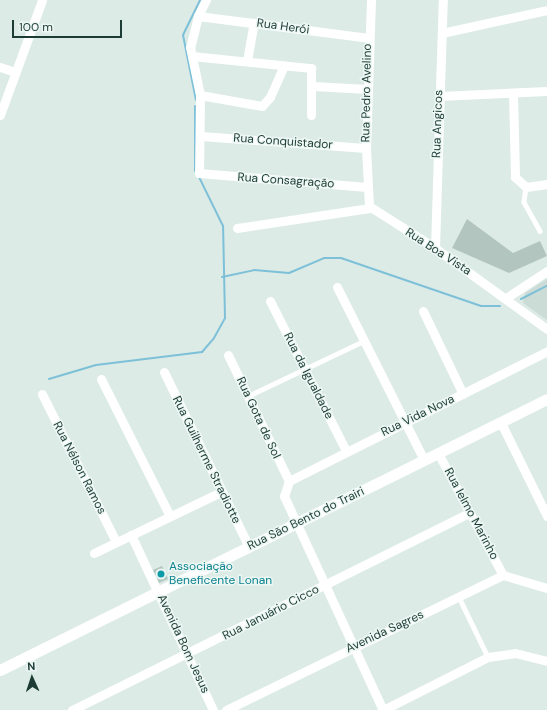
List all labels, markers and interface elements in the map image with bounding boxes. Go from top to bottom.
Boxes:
scale bar [14,12,124,38]
street label: Rua Herói [256,16,310,38]
text: 100 m [19,19,53,35]
street label: Rua Pedro Avelino [359,43,375,143]
street label: Rua Angicos [430,90,446,158]
street label: Rua Conquistador [233,131,333,153]
street label: Rua Consagração [237,170,335,192]
street label: Rua Boa Vista [402,225,474,279]
street label: Rua da Igualdade [280,330,336,422]
street label: Rua Gota de Sol [233,375,283,461]
street label: Rua Vida Nova [379,392,457,440]
street label: Rua Guilherme Stradiotte [169,394,243,526]
street label: Rua Nélson Ramos [49,419,109,517]
street label: Rua Ielmo Marinho [441,466,501,562]
street label: Rua São Bento do Trairi [245,484,367,554]
place label: Associação Beneficente Lonan [169,560,272,588]
marker: Associação Beneficente Lonan [156,569,166,579]
street label: Rua Januário Cicco [220,582,322,644]
street label: Avenida Bom Jesus [154,592,212,696]
street label: Avenida Sagres [344,608,426,656]
north arrow [12,658,52,698]
text: N [27,659,36,673]

